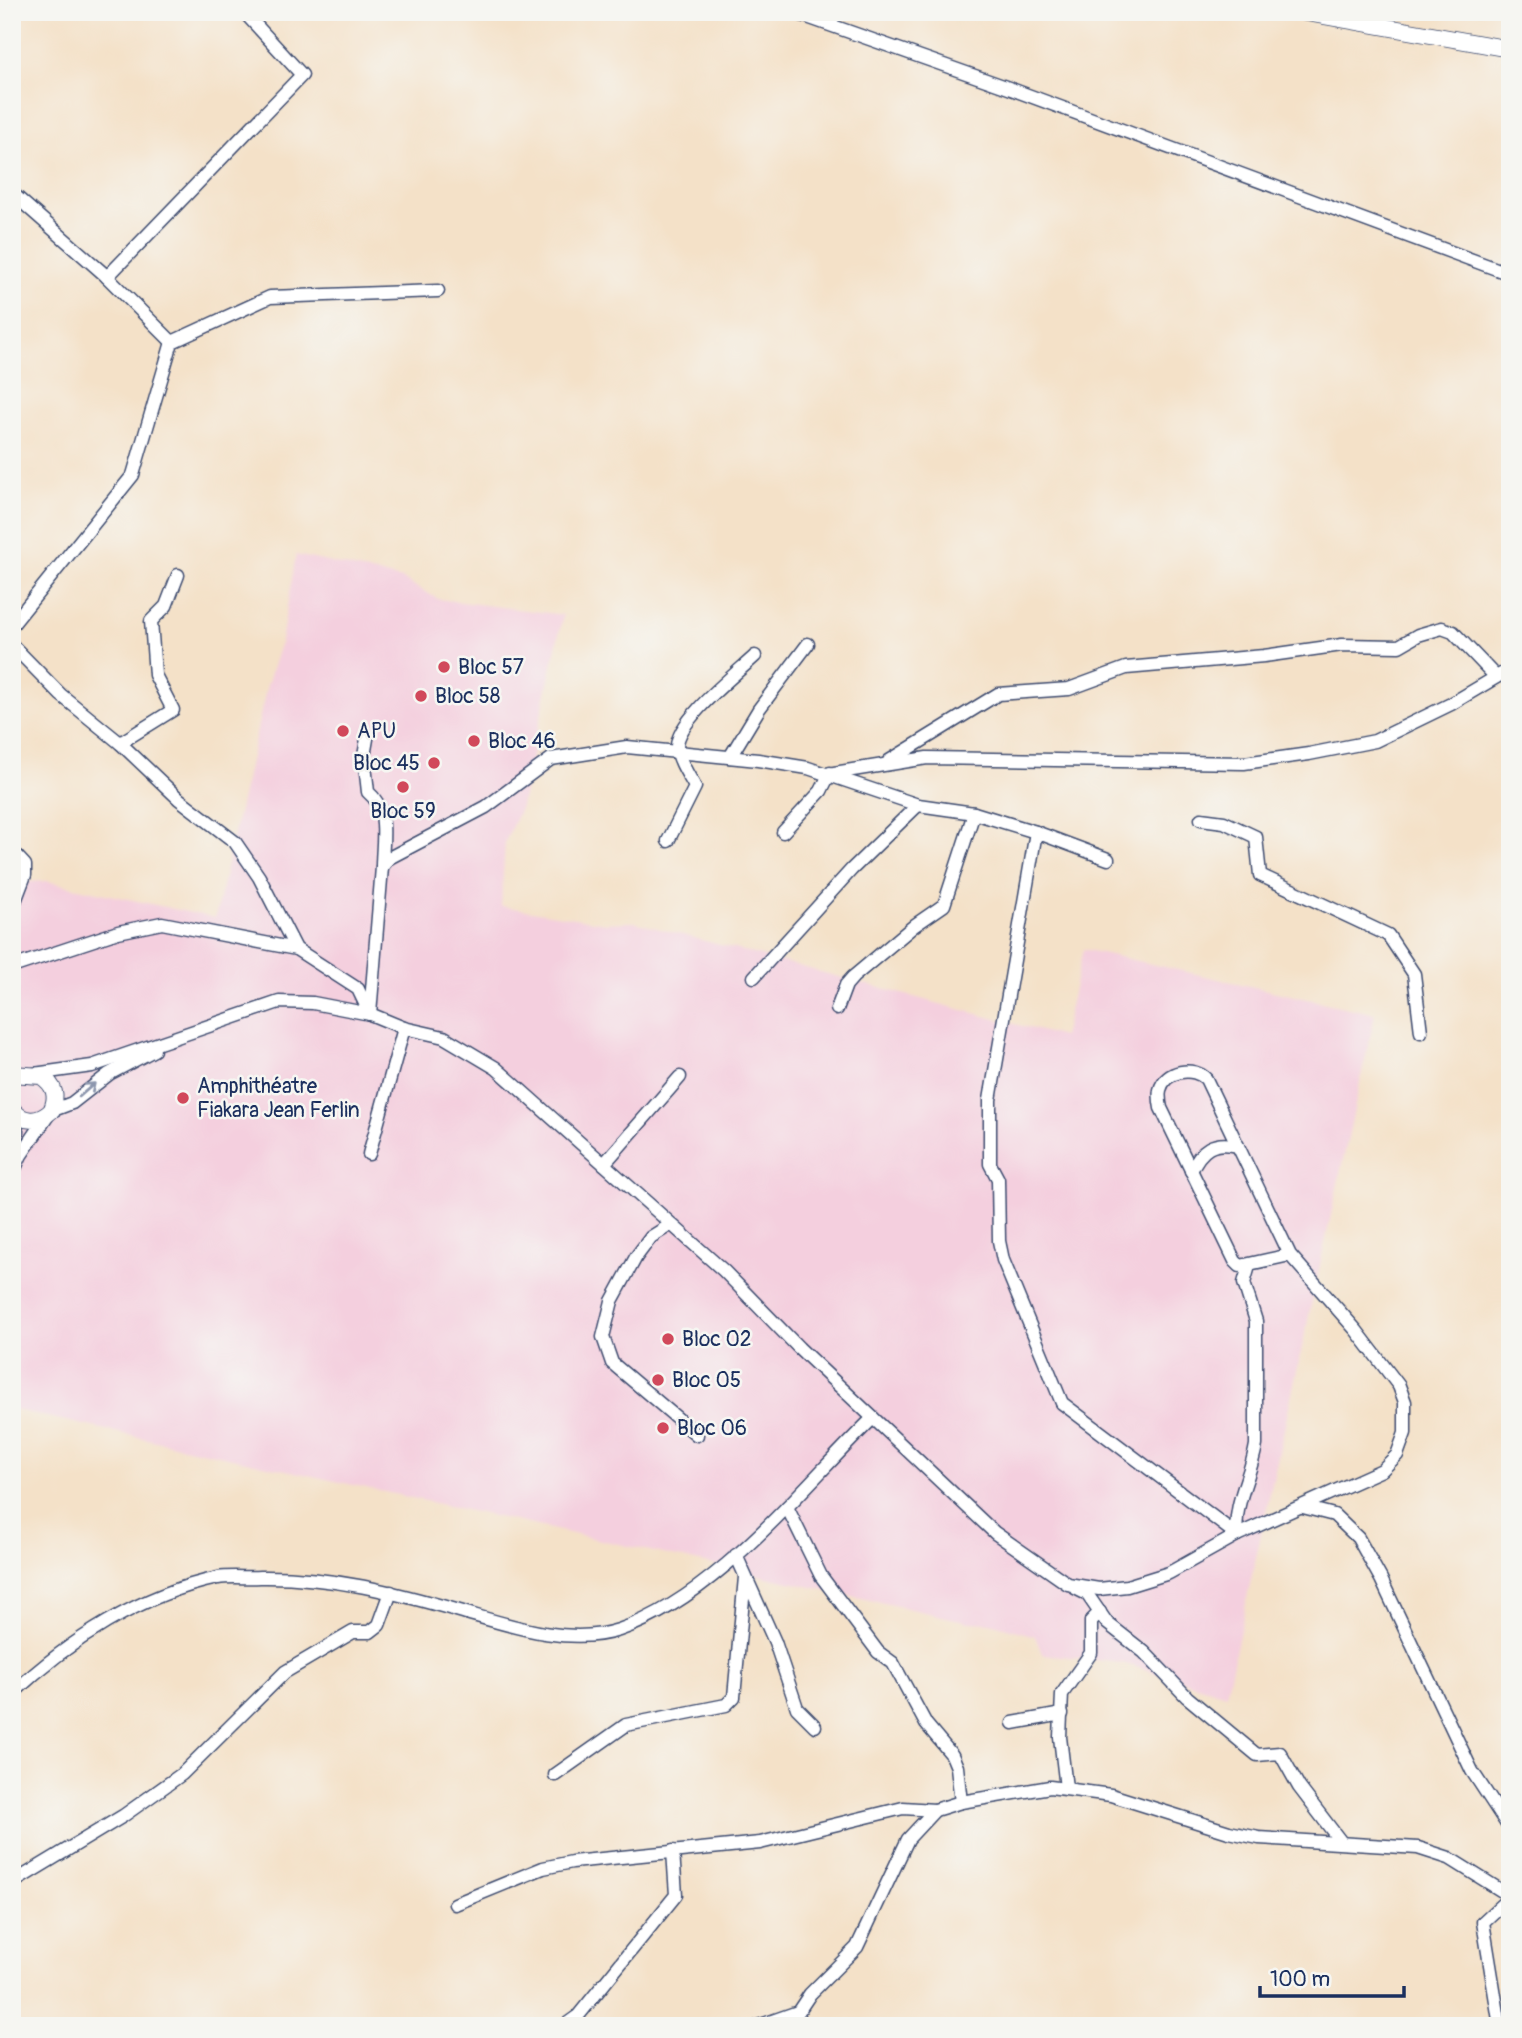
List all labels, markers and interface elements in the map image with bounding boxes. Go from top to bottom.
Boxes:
place label: Bloc 57 [458,654,524,681]
marker: Bloc 57 [436,659,452,675]
place label: Bloc 58 [435,683,500,710]
marker: Bloc 58 [413,688,429,704]
place label: APU [357,718,396,745]
marker: APU [335,723,351,739]
place label: Bloc 46 [488,728,556,755]
marker: Bloc 46 [466,733,482,749]
place label: Bloc 45 [353,750,420,777]
marker: Bloc 45 [426,755,442,771]
marker: Bloc 59 [395,779,411,795]
place label: Bloc 59 [370,798,436,825]
place label: Amphithéatre Fiakara Jean Ferlin [197,1073,360,1124]
one-way arrow [77,1082,95,1098]
marker: Amphithéatre Fiakara Jean Ferlin [175,1090,191,1106]
place label: Bloc 02 [682,1326,751,1353]
marker: Bloc 02 [660,1331,676,1347]
place label: Bloc 05 [672,1367,741,1394]
marker: Bloc 05 [650,1372,666,1388]
place label: Bloc 06 [677,1415,747,1442]
marker: Bloc 06 [655,1420,671,1436]
scale bar [1260,1954,1403,1998]
text: 100 m [1270,1966,1330,1993]

